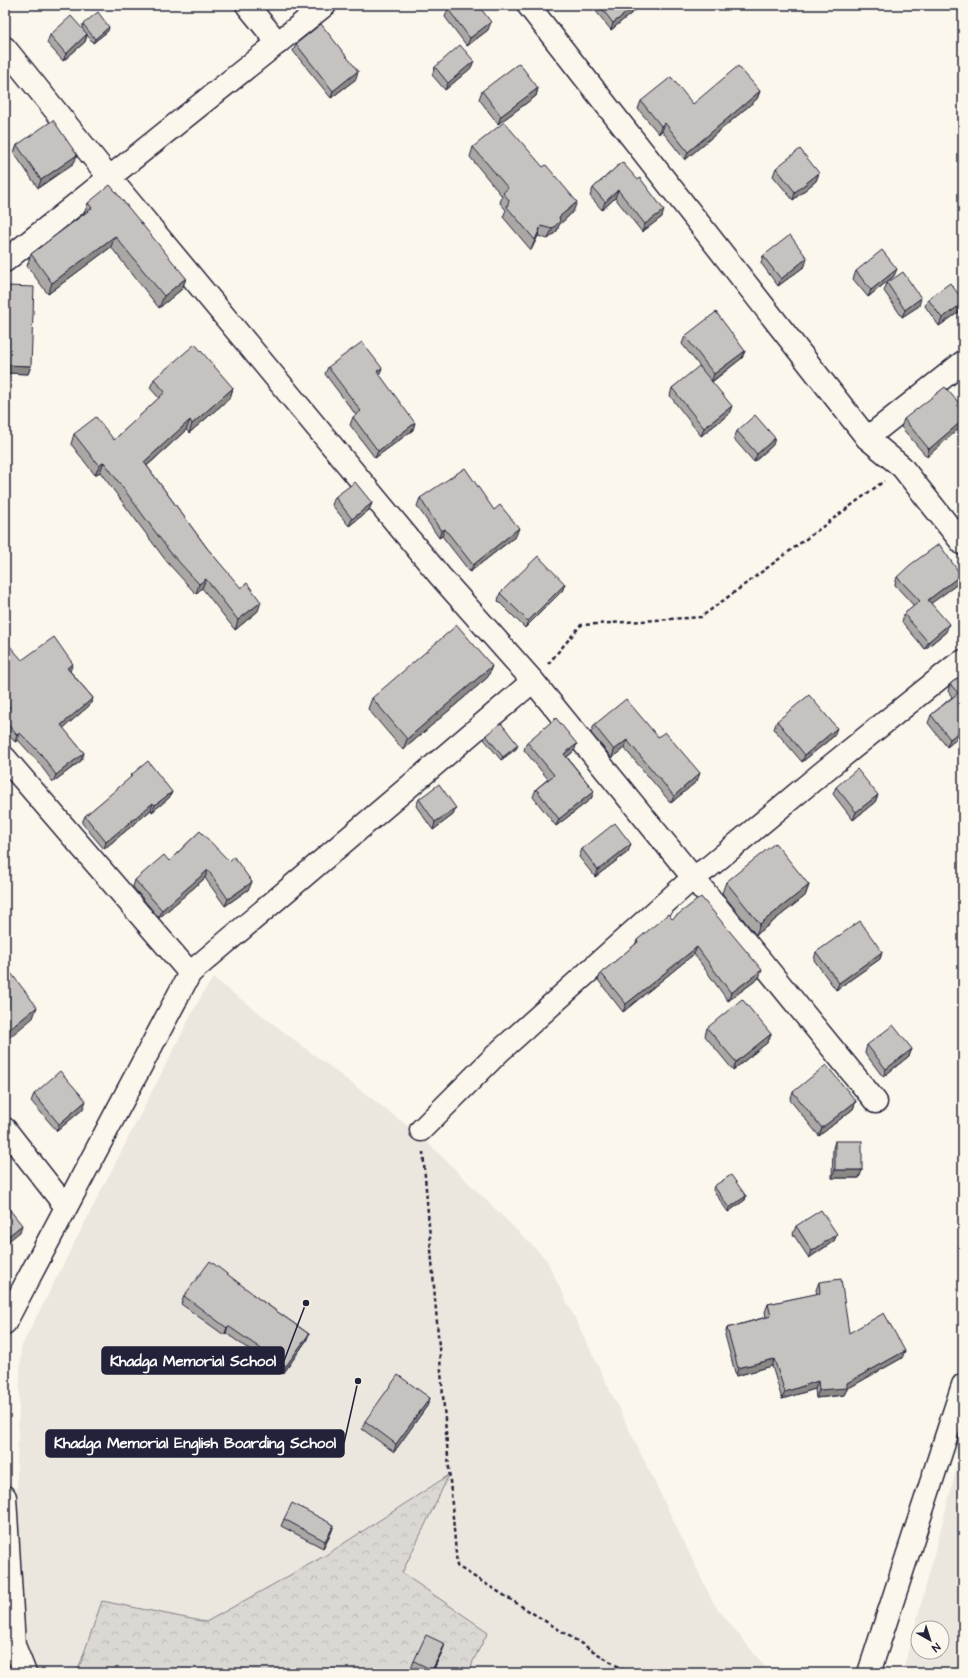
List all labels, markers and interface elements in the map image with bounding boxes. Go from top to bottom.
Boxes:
callout: Khadga Memorial School [102,1347,284,1374]
text: Khadga Memorial School [110,1351,277,1374]
callout: Khadga Memorial English Boarding School [46,1430,344,1457]
text: Khadga Memorial English Boarding School [54,1433,337,1456]
north arrow [910,1620,950,1660]
text: N [929,1639,943,1655]

